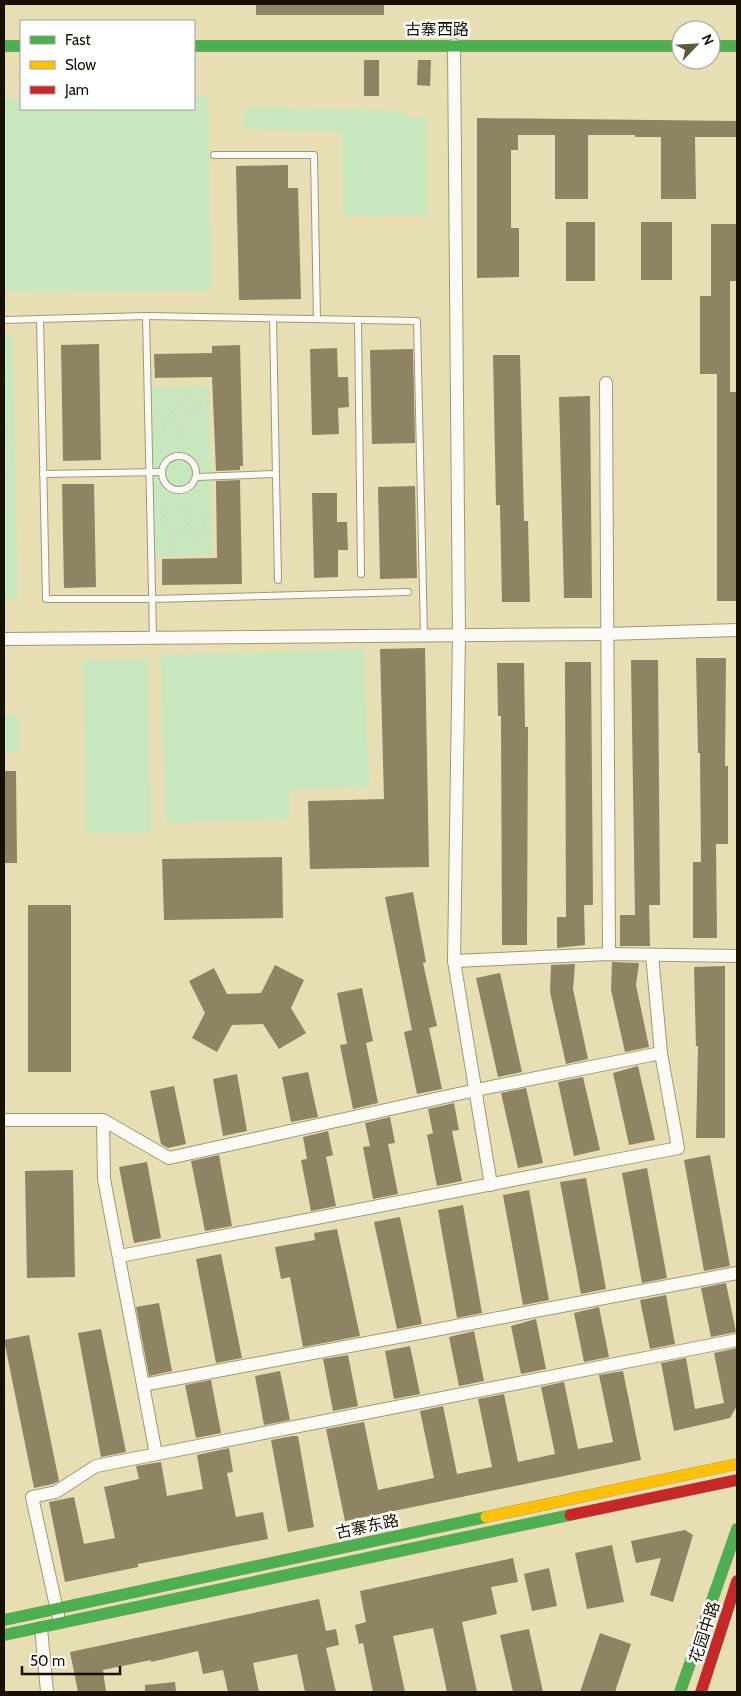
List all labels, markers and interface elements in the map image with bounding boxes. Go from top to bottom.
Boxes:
legend [20,20,195,110]
street label: 古寨西路 [405,20,469,39]
north arrow [671,20,721,70]
text: Fast [65,31,90,49]
text: N [698,31,718,48]
text: Slow [65,56,96,74]
text: Jam [64,81,89,99]
street label: 古寨东路 [334,1511,400,1542]
street label: 花园中路 [686,1599,723,1666]
scale bar [22,1644,120,1676]
text: 50 m [30,1652,65,1670]

